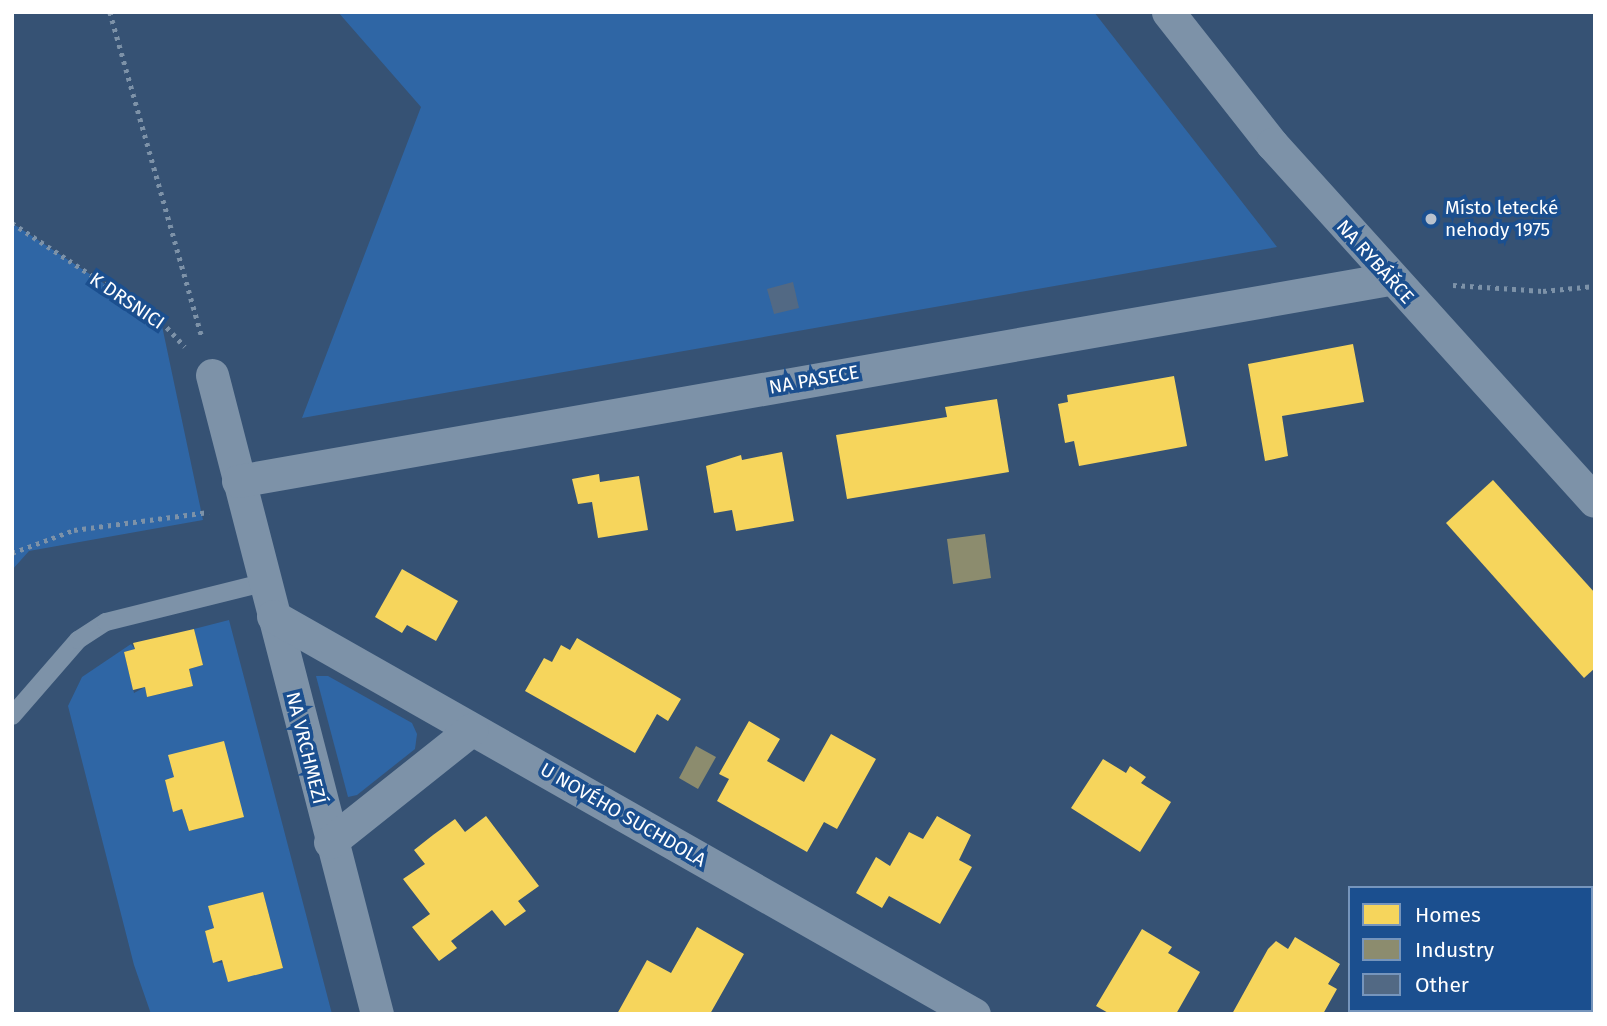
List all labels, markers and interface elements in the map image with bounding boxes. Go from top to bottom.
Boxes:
place label: Místo letecké nehody 1975 [1445,197,1558,241]
marker: Místo letecké nehody 1975 [1423,211,1439,227]
street label: NA RYBÁŘCE [1331,215,1419,309]
street label: K DRSNICI [85,268,169,334]
street label: NA PASECE [767,361,861,399]
street label: NA VRCHMEZÍ [281,690,331,806]
street label: U NOVÉHO SUCHDOLA [536,758,710,872]
legend [1348,886,1593,1012]
text: Homes [1415,902,1481,928]
text: Industry [1415,937,1494,963]
text: Other [1415,972,1469,998]

